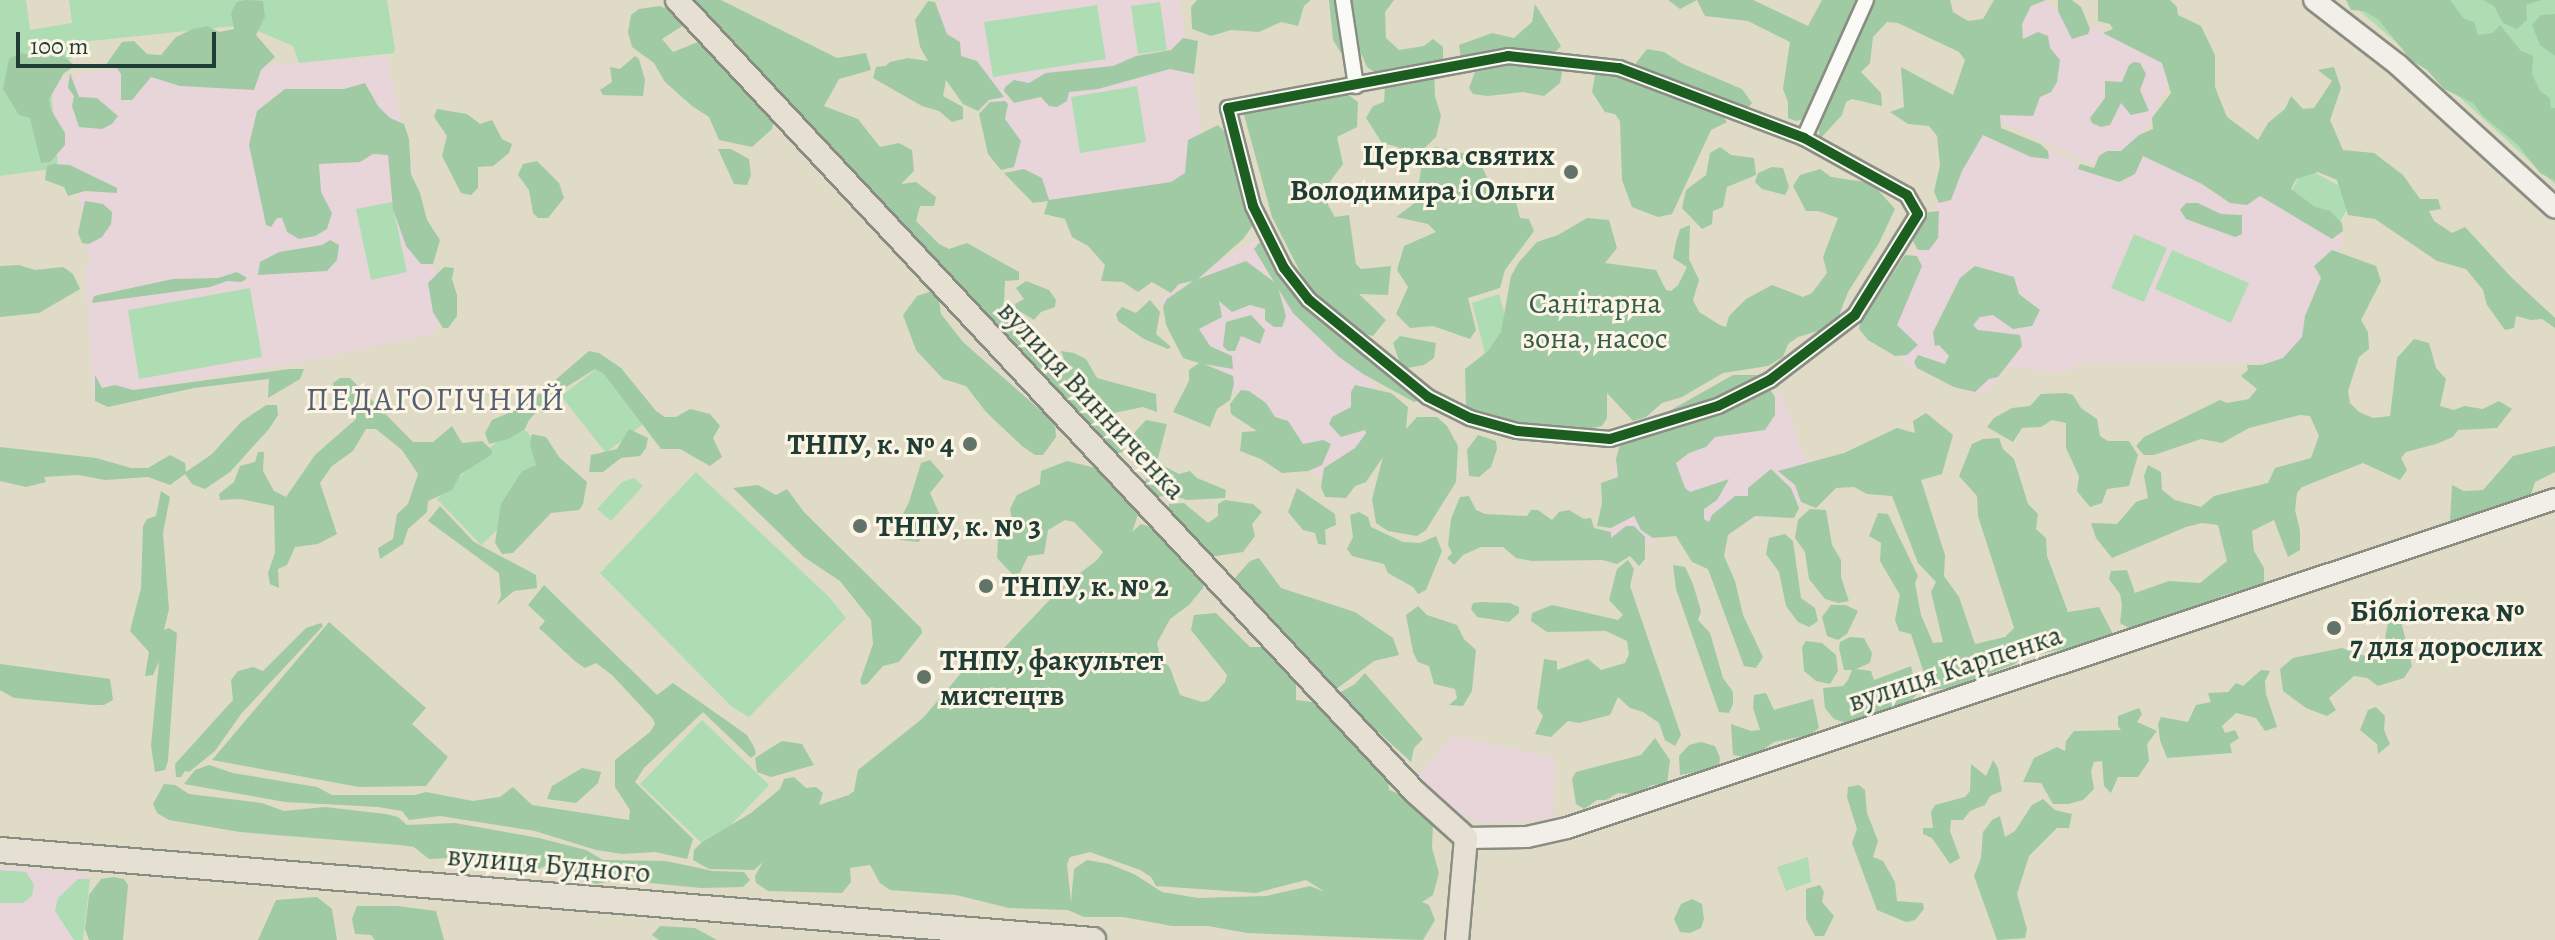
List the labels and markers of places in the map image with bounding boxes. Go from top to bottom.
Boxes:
place label: Церква святих Володимира і Ольги [1290,137,1555,208]
marker: Церква святих Володимира і Ольги [1562,163,1580,181]
place label: ТНПУ, к. № 4 [786,426,954,462]
marker: ТНПУ, к. № 4 [961,435,979,453]
place label: ТНПУ, к. № 3 [876,508,1042,544]
marker: ТНПУ, к. № 3 [851,517,869,535]
place label: ТНПУ, к. № 2 [1002,568,1170,604]
marker: ТНПУ, к. № 2 [977,577,995,595]
place label: Бібліотека № 7 для дорослих [2350,593,2543,664]
marker: Бібліотека № 7 для дорослих [2325,619,2343,637]
place label: ТНПУ, факультет мистецтв [940,642,1164,712]
marker: ТНПУ, факультет мистецтв [915,668,933,686]

